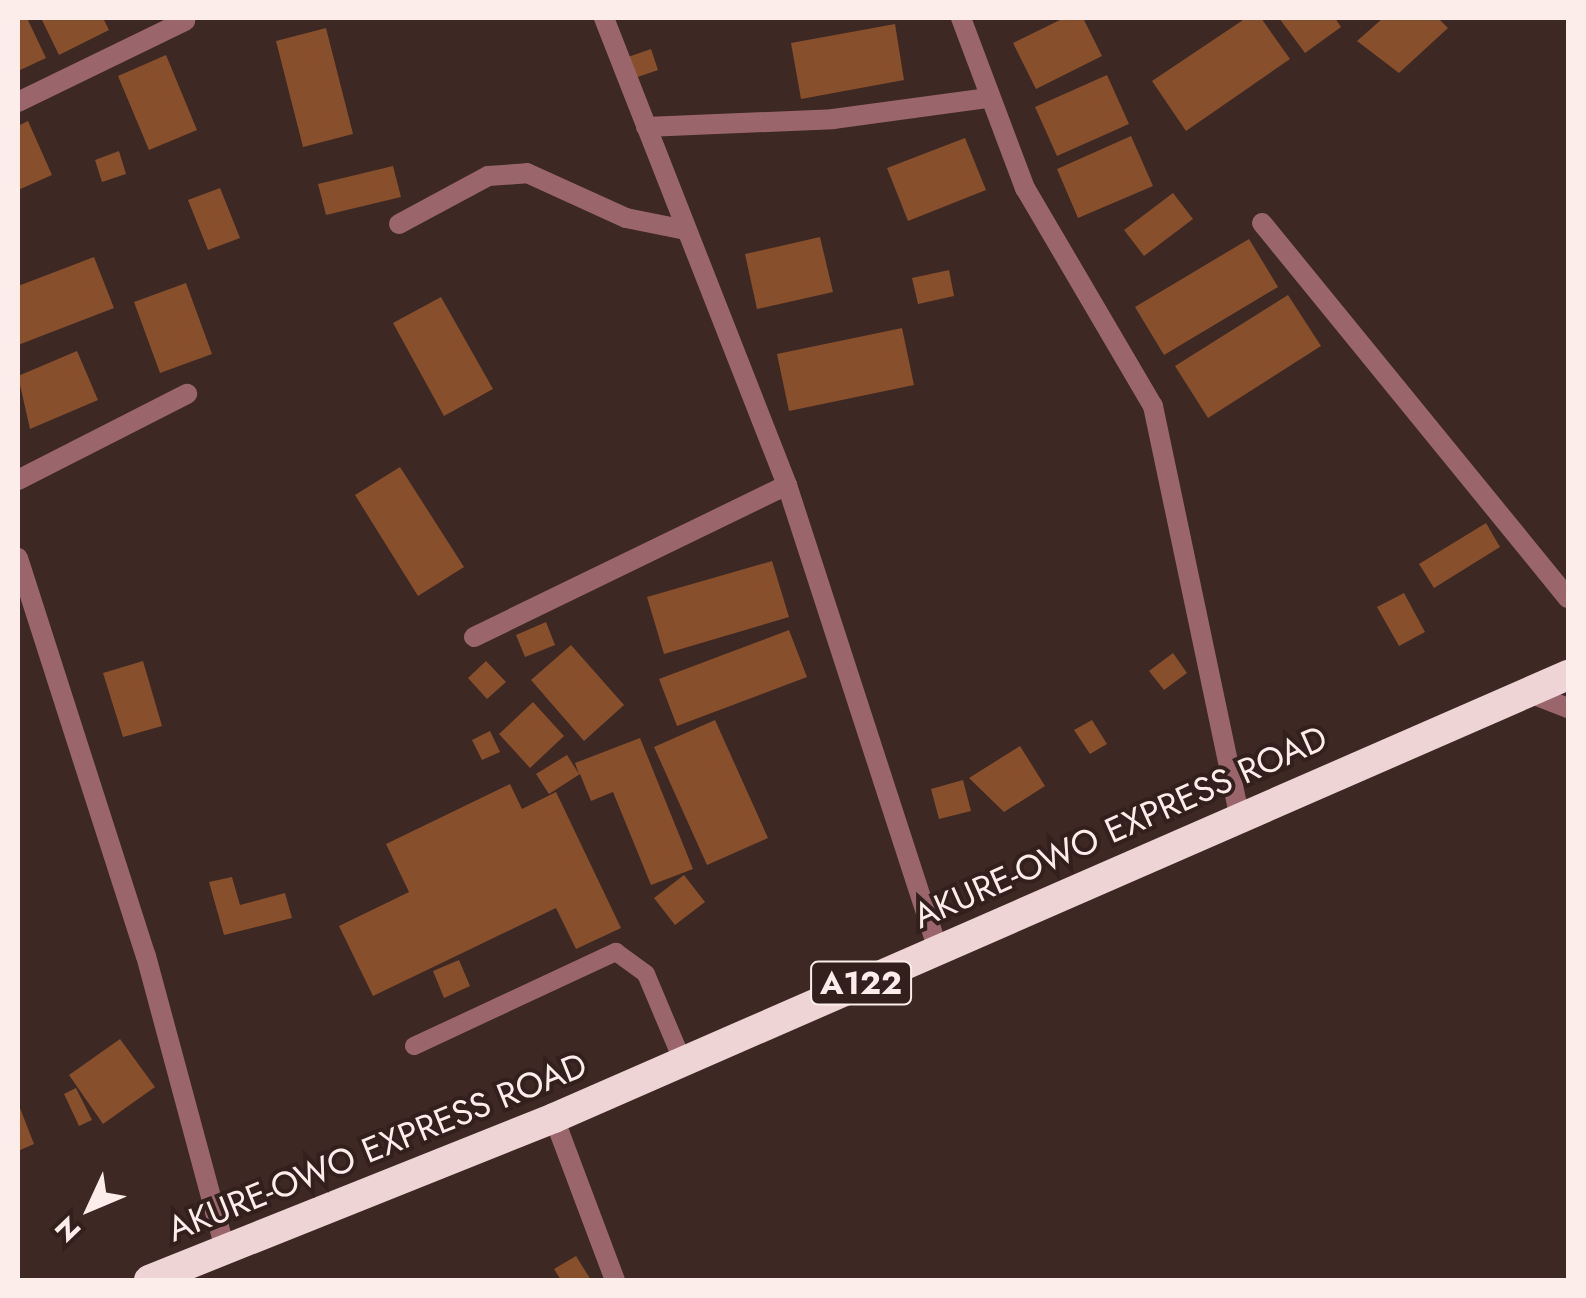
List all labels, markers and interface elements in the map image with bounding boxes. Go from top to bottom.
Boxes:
street label: AKURE-OWO EXPRESS ROAD [907,717,1333,937]
road number: A122 [808,956,914,1010]
street label: AKURE-OWO EXPRESS ROAD [161,1044,593,1250]
north arrow [40,1158,140,1258]
text: N [46,1207,91,1251]

